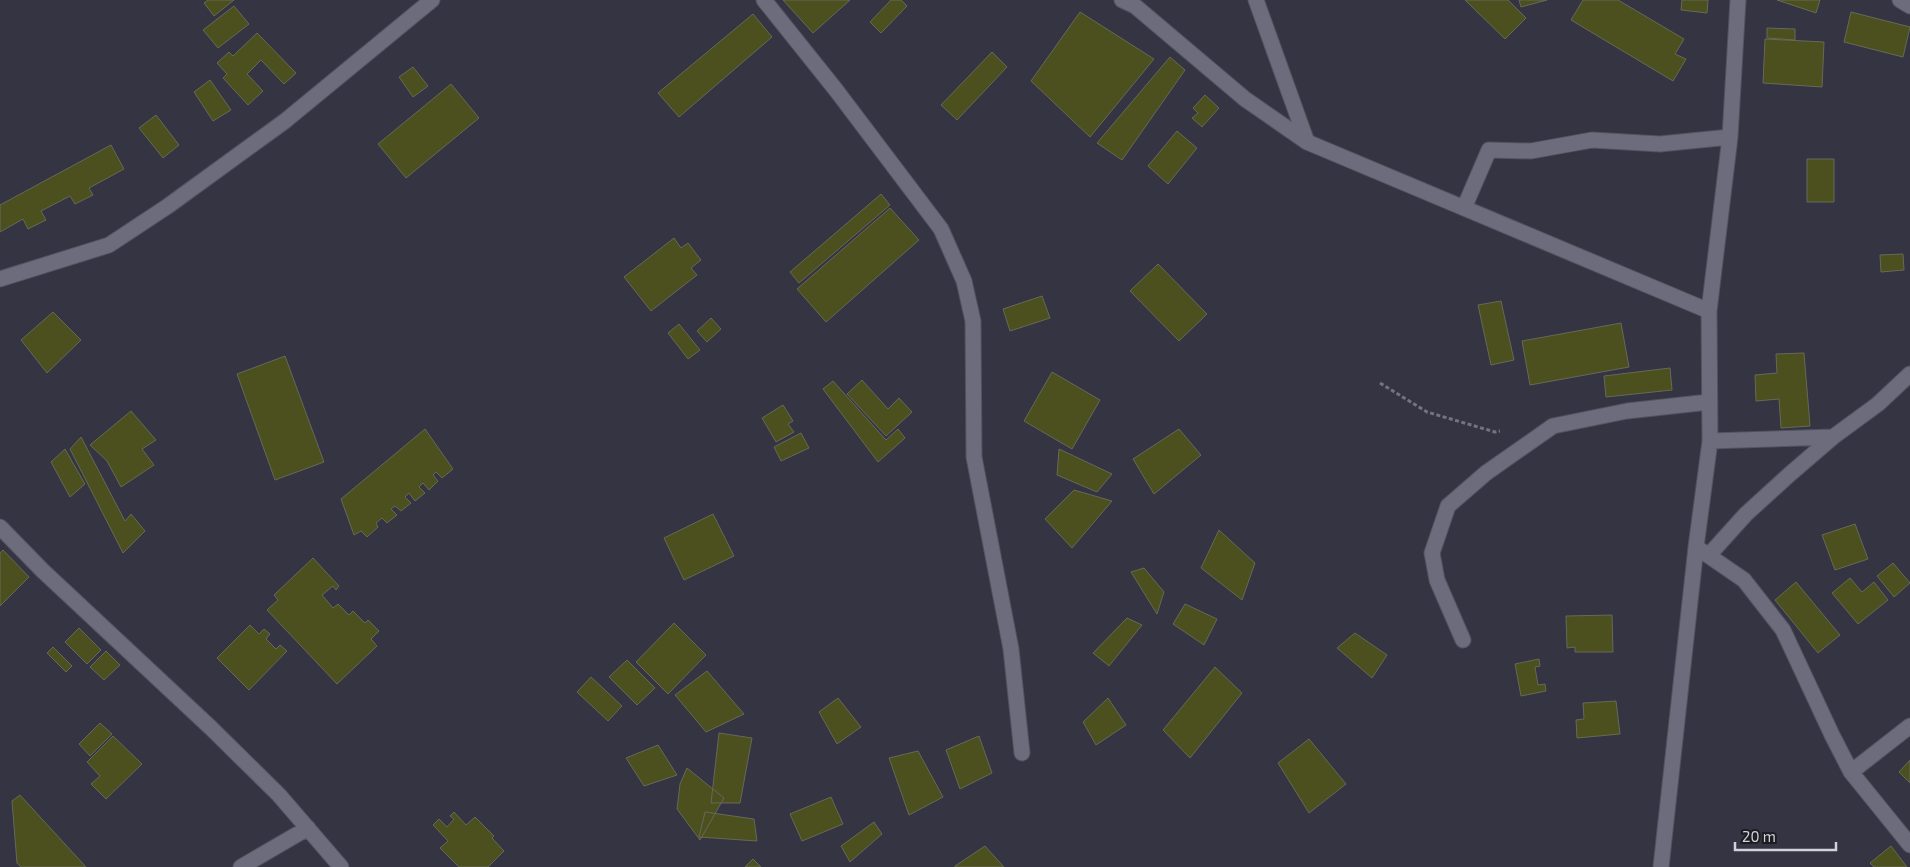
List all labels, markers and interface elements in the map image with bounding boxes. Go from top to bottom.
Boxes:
scale bar [1735,820,1836,852]
text: 20 m [1742,827,1776,845]

